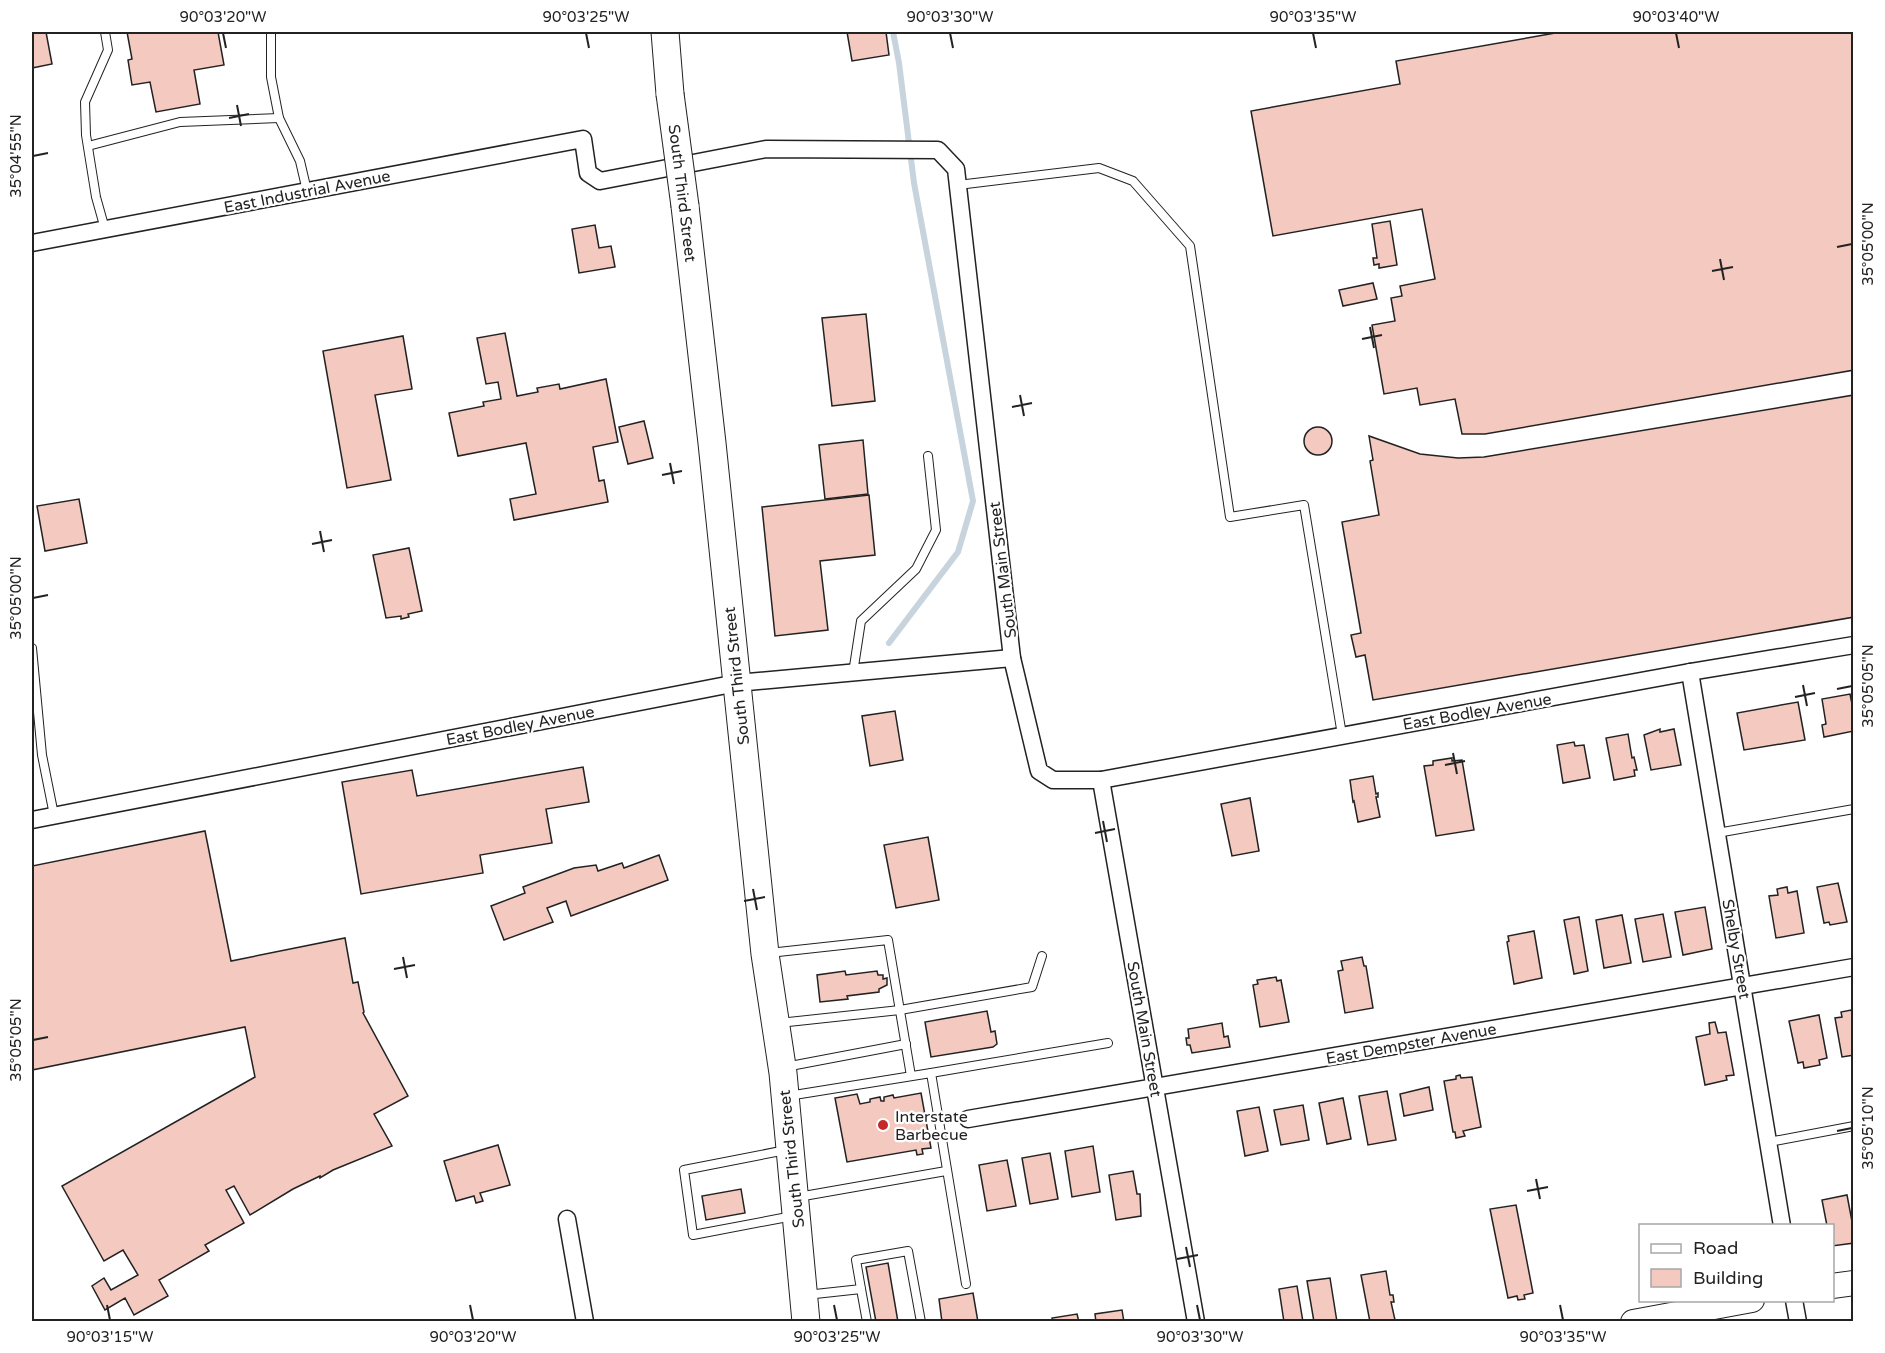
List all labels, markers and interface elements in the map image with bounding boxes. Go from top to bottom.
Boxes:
text: 90°03'20"W [180,8,266,26]
text: 90°03'25"W [543,8,629,26]
text: 90°03'30"W [907,8,993,26]
text: 90°03'35"W [1270,8,1356,26]
text: 90°03'40"W [1633,8,1719,26]
text: 35°04'55"N [7,114,25,198]
street label: South Third Street [664,123,700,263]
street label: East Industrial Avenue [222,166,392,218]
text: 35°05'00"N [1859,202,1877,286]
street label: South Main Street [985,500,1021,639]
text: 35°05'00"N [7,556,25,640]
street label: South Third Street [720,606,754,746]
text: 35°05'05"N [1859,644,1877,728]
street label: East Bodley Avenue [1401,689,1553,735]
street label: East Bodley Avenue [444,702,596,750]
street label: Shelby Street [1717,898,1755,1001]
street label: South Main Street [1122,960,1166,1099]
text: 35°05'05"N [7,998,25,1082]
street label: East Dempster Avenue [1324,1019,1498,1069]
text: 35°05'10"N [1859,1086,1877,1170]
street label: South Third Street [775,1089,809,1229]
place label: Interstate Barbecue [895,1107,968,1145]
marker: Interstate Barbecue [876,1118,890,1132]
legend [1639,1224,1834,1302]
text: Road [1693,1237,1738,1259]
text: Building [1693,1267,1763,1289]
text: 90°03'15"W [67,1328,153,1346]
text: 90°03'20"W [430,1328,516,1346]
text: 90°03'25"W [794,1328,880,1346]
text: 90°03'30"W [1157,1328,1243,1346]
text: 90°03'35"W [1520,1328,1606,1346]

